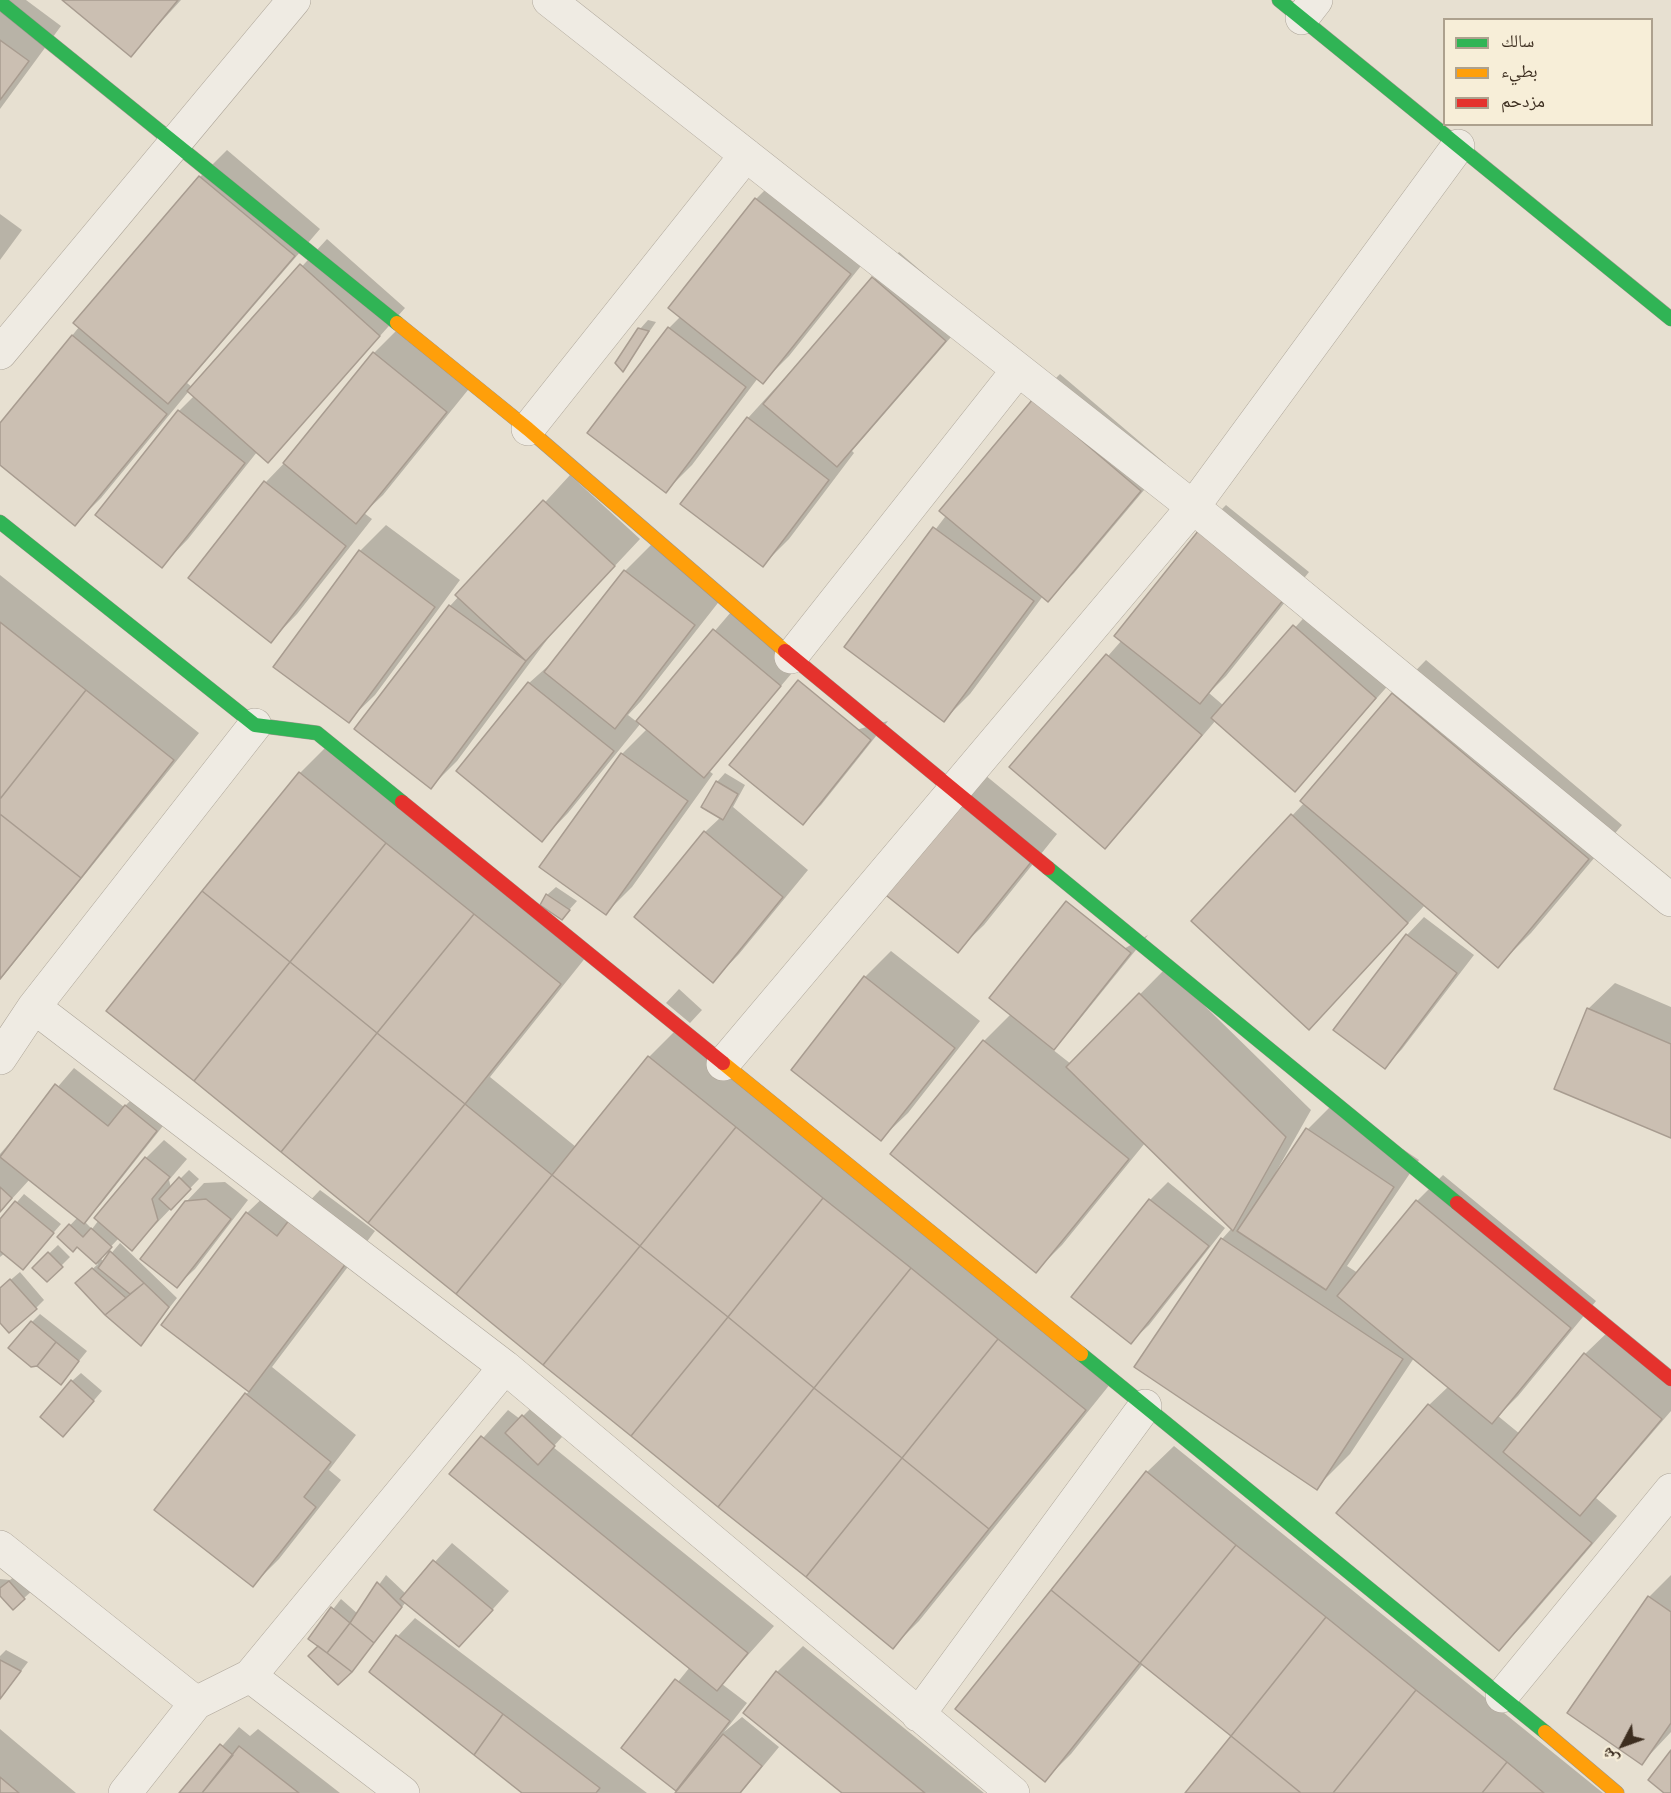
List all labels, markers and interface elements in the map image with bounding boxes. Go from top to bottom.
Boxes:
legend [1443,18,1653,126]
text: سالك [1501,28,1534,52]
text: بطيء [1501,58,1538,82]
text: مزدحم [1501,88,1545,112]
north arrow [1593,1715,1653,1775]
text: ش [1596,1744,1623,1770]

